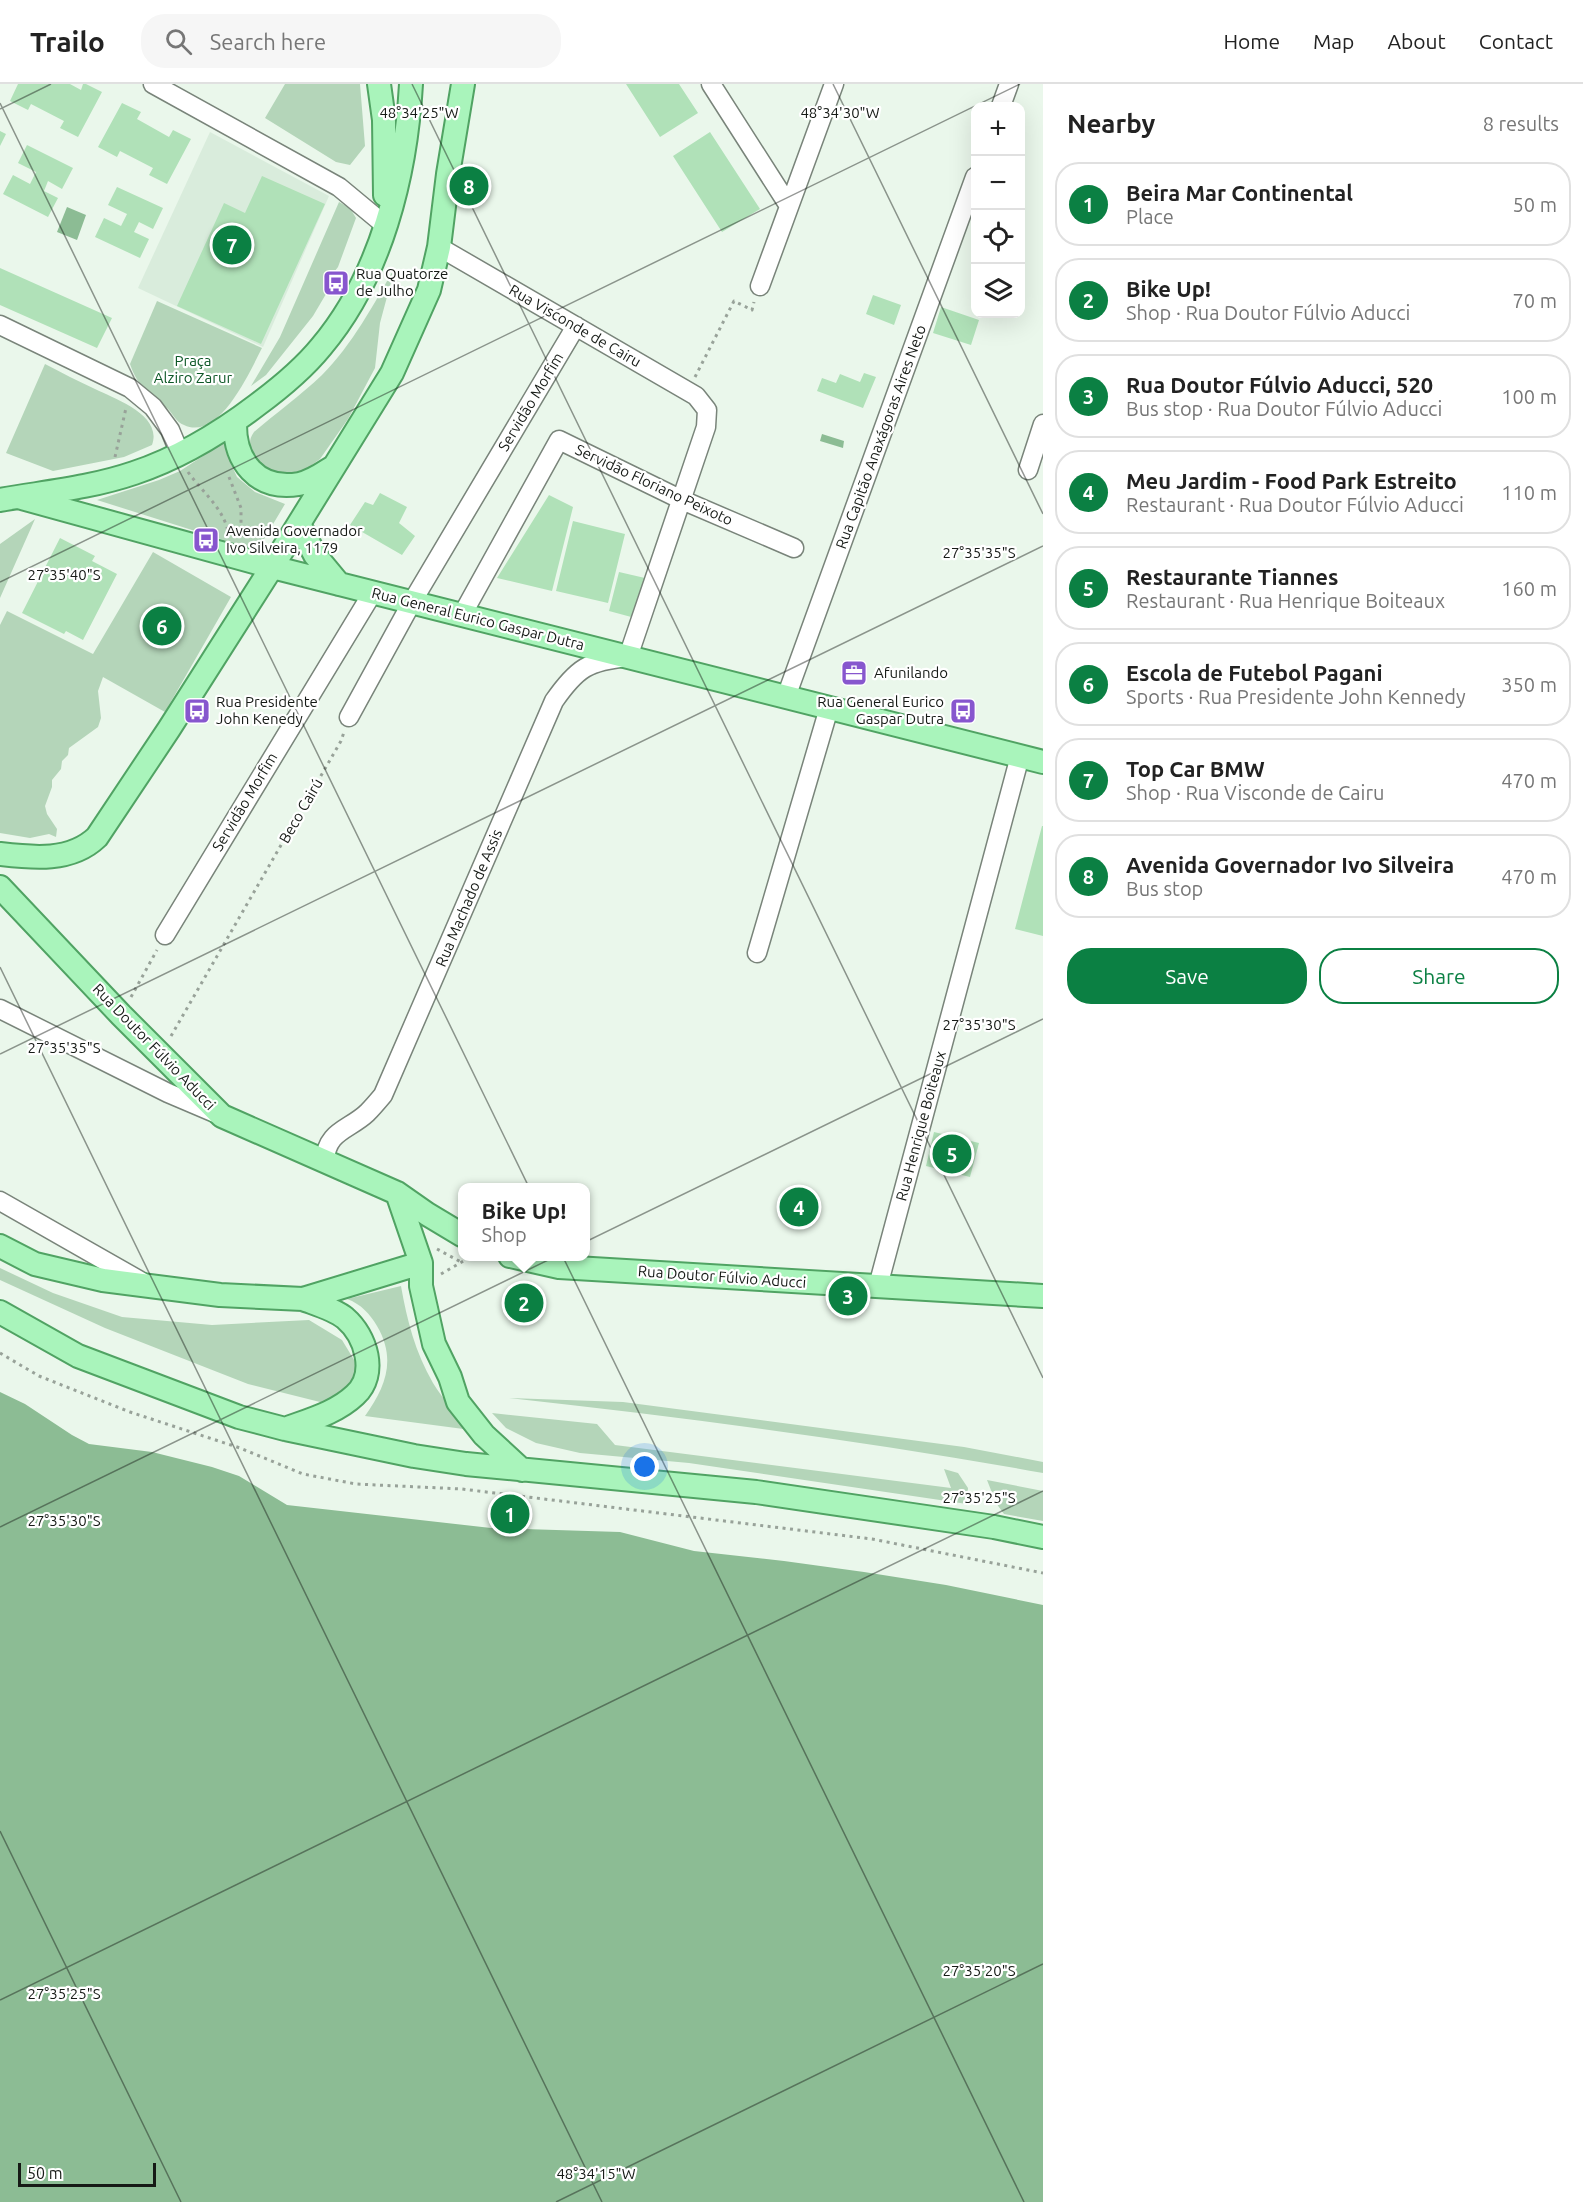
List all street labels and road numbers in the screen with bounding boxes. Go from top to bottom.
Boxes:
street label: Rua Visconde de Cairu [506,281,644,370]
street label: Rua Capitão Anaxágoras Aires Neto [832,323,929,551]
street label: Servidão Morfim [495,350,567,454]
street label: Servidão Floriano Peixoto [573,441,736,529]
street label: Rua General Eurico Gaspar Dutra [370,584,586,653]
street label: Servidão Morfim [209,750,281,854]
street label: Beco Cairú [275,775,326,846]
street label: Rua Machado de Assis [432,827,505,969]
street label: Rua Doutor Fúlvio Aducci [90,980,219,1113]
street label: Rua Henrique Boiteaux [892,1049,949,1203]
street label: Rua Doutor Fúlvio Aducci [637,1262,807,1291]

